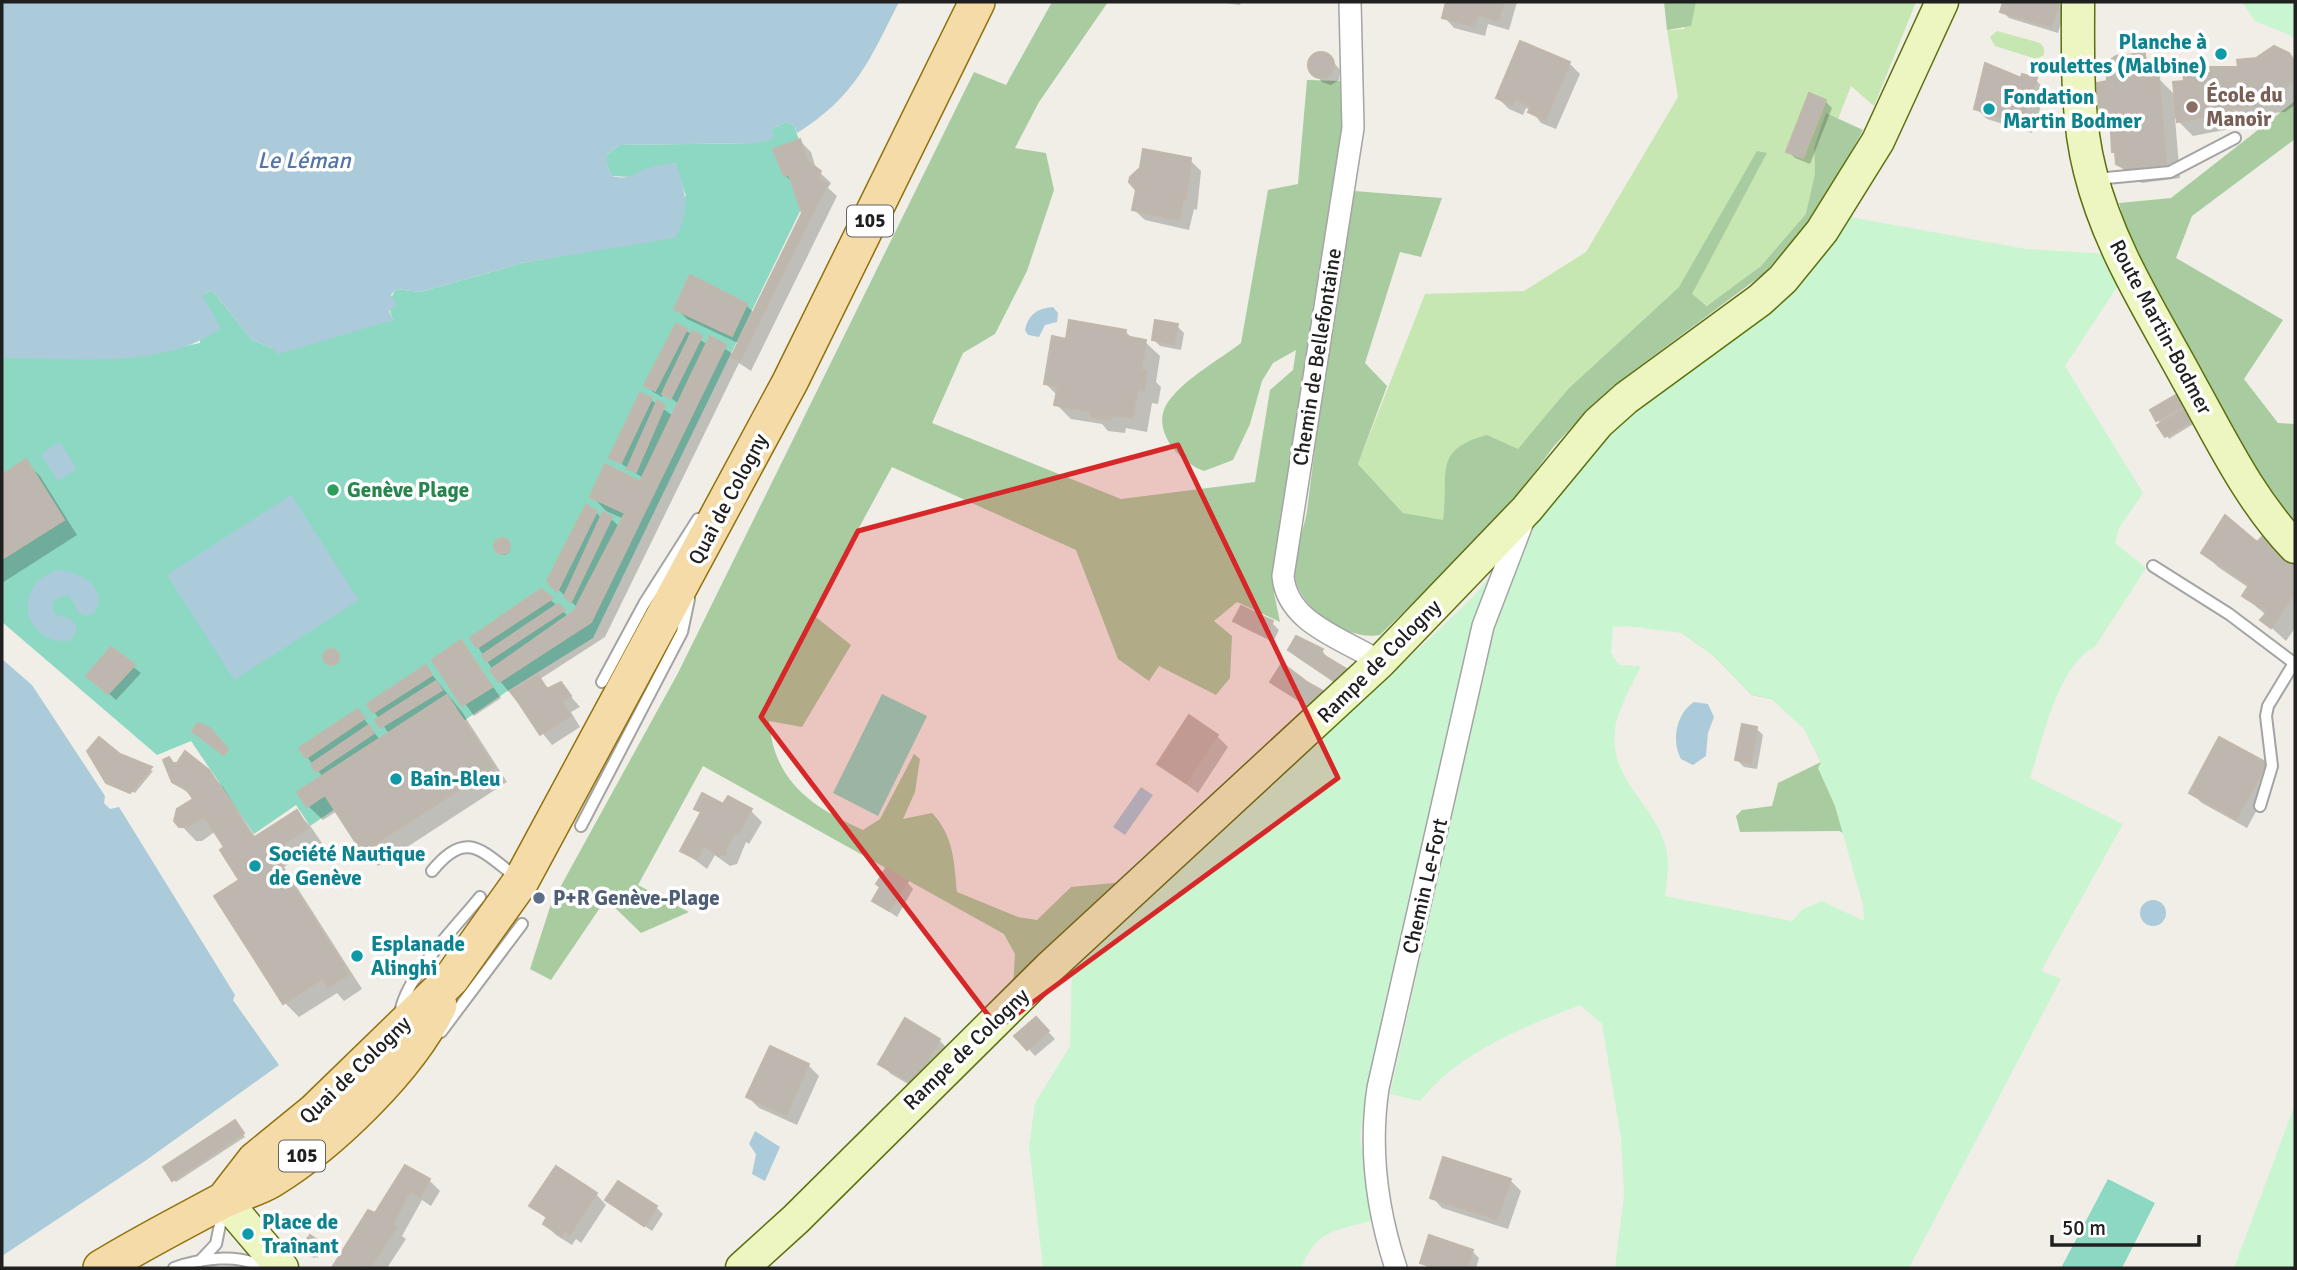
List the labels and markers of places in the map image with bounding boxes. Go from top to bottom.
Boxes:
place label: Planche à roulettes (Malbine) [2030,29,2207,79]
marker: Planche à roulettes (Malbine) [2213,46,2229,62]
place label: École du Manoir [2206,81,2283,132]
place label: Fondation Martin Bodmer [2003,84,2142,134]
marker: École du Manoir [2184,99,2200,115]
marker: Fondation Martin Bodmer [1981,101,1997,117]
place label: Genève Plage [347,477,469,503]
marker: Genève Plage [325,482,341,498]
place label: Bain-Bleu [410,766,501,792]
marker: Bain-Bleu [388,771,404,787]
place label: Société Nautique de Genève [269,841,426,891]
marker: Société Nautique de Genève [247,858,263,874]
place label: P+R Genève-Plage [553,885,720,911]
marker: P+R Genève-Plage [531,890,547,906]
place label: Esplanade Alinghi [371,931,465,981]
marker: Esplanade Alinghi [349,948,365,964]
place label: Place de Traînant [262,1209,339,1259]
marker: Place de Traînant [240,1226,256,1242]

